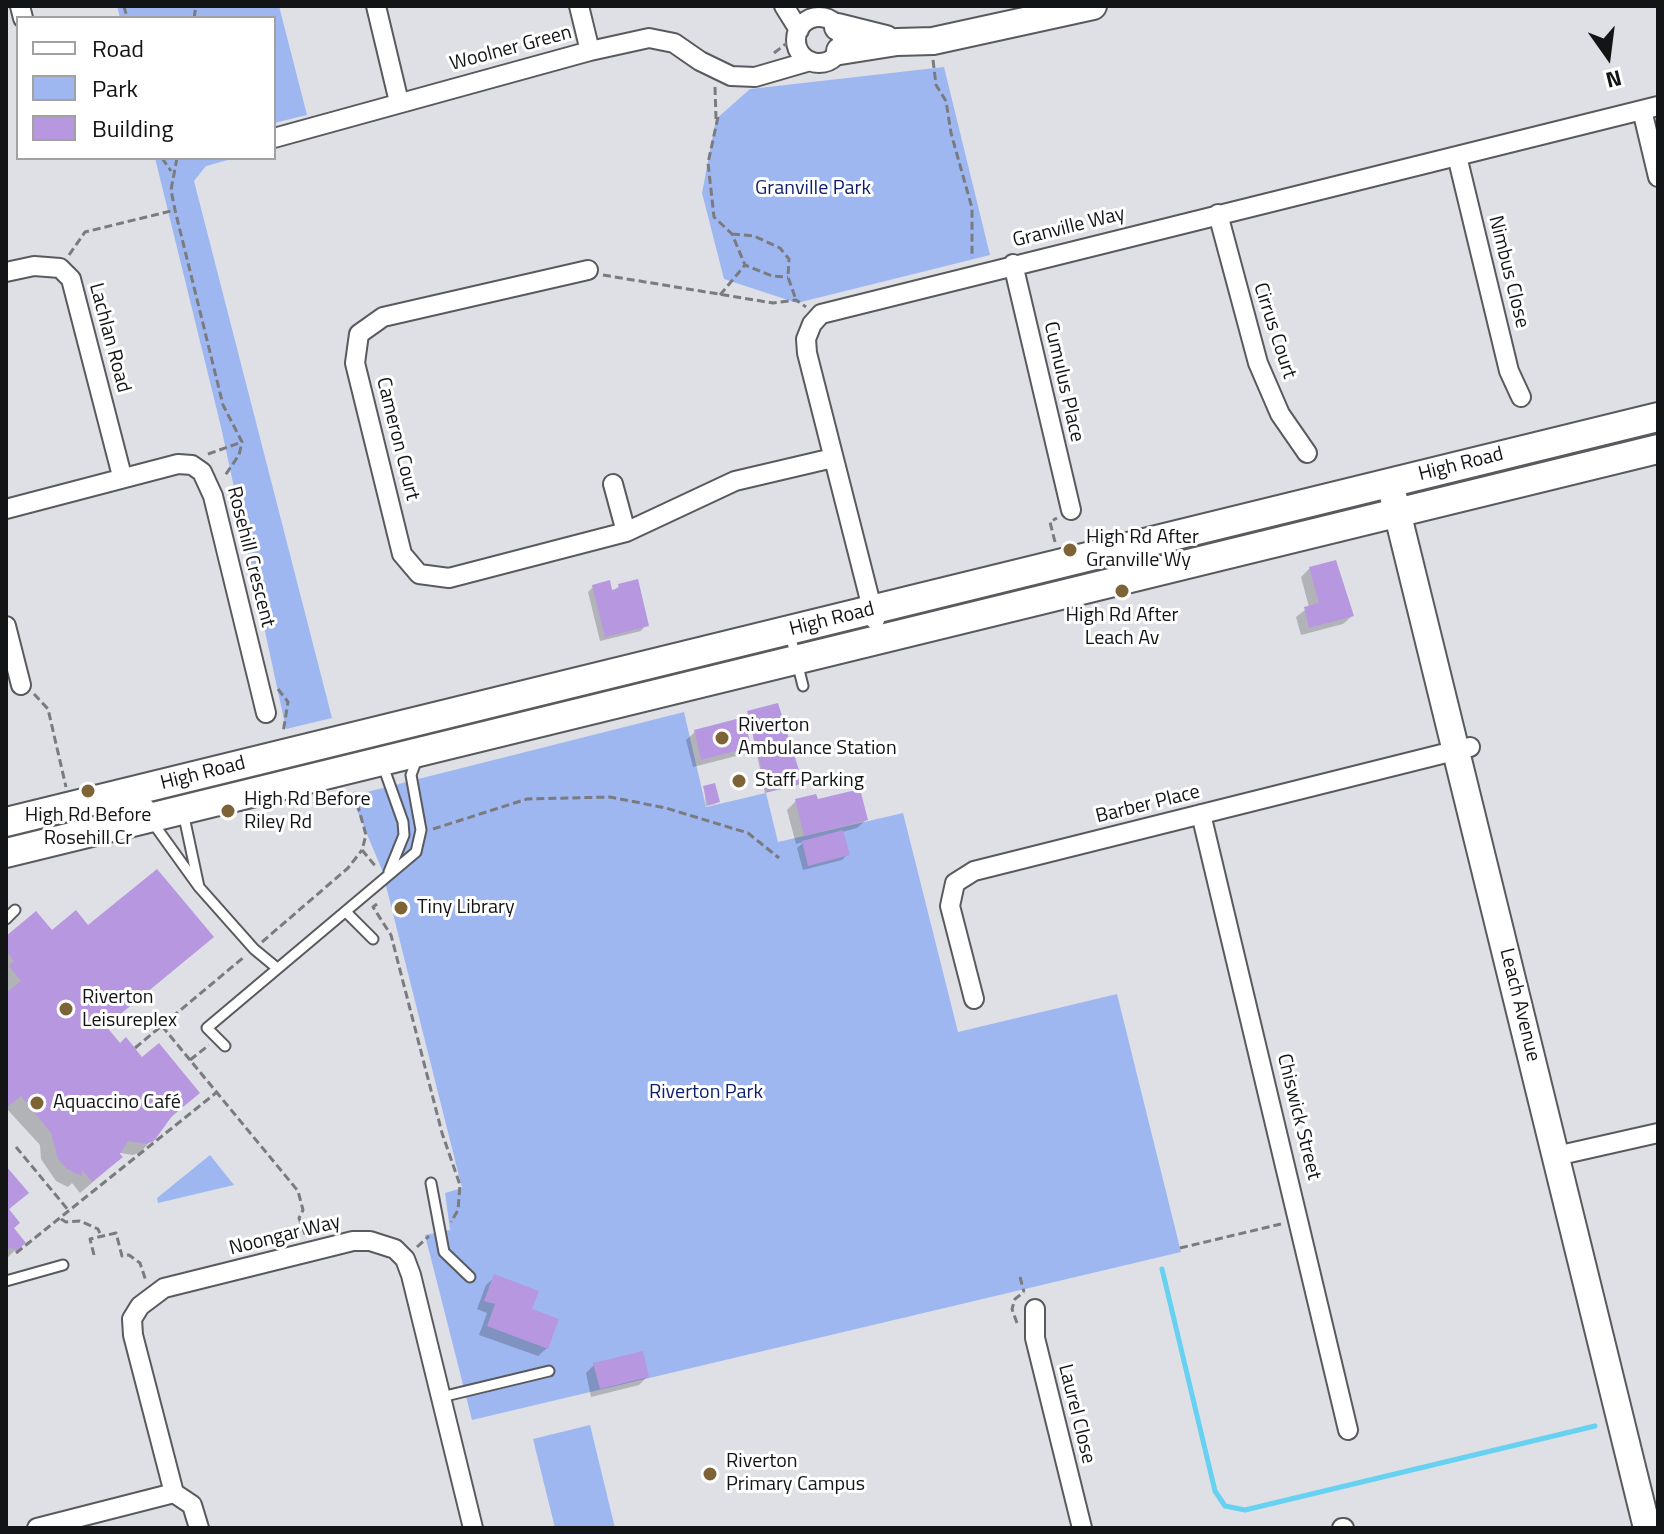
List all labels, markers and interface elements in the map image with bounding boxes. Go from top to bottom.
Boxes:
legend [16,16,276,160]
north arrow [1568,16,1648,96]
street label: Woolner Green [447,21,575,77]
text: Road [92,30,144,66]
text: N [1602,61,1625,98]
text: Park [92,70,138,106]
text: Building [92,110,174,146]
park label: Granville Park [755,177,871,201]
street label: Granville Way [1010,202,1128,254]
street label: Nimbus Close [1482,213,1534,331]
street label: Cirrus Court [1247,280,1301,382]
street label: Lachlan Road [83,281,135,395]
street label: Cumulus Place [1038,319,1088,445]
street label: Cameron Court [370,375,424,503]
street label: High Road [1416,443,1506,487]
street label: Rosehill Crescent [221,484,279,630]
place label: High Rd After Granville Wy [1086,526,1199,573]
marker: High Rd After Granville Wy [1061,541,1079,559]
marker: High Rd After Leach Av [1113,582,1131,600]
street label: High Road [787,598,877,642]
place label: High Rd After Leach Av [1066,604,1178,651]
place label: Riverton Ambulance Station [738,714,897,761]
marker: Riverton Ambulance Station [713,729,731,747]
street label: High Road [158,752,248,796]
place label: Staff Parking [755,769,864,793]
marker: Staff Parking [730,772,748,790]
street label: Barber Place [1093,780,1203,830]
marker: High Rd Before Rosehill Cr [79,782,97,800]
place label: High Rd Before Riley Rd [244,788,371,835]
marker: High Rd Before Riley Rd [219,802,237,820]
place label: High Rd Before Rosehill Cr [25,804,151,851]
place label: Tiny Library [417,896,515,920]
marker: Tiny Library [392,899,410,917]
street label: Leach Avenue [1493,946,1545,1064]
place label: Riverton Leisureplex [82,986,177,1033]
marker: Riverton Leisureplex [57,1000,75,1018]
street label: Chiswick Street [1271,1051,1325,1183]
park label: Riverton Park [649,1081,763,1105]
place label: Aquaccino Café [53,1091,181,1115]
marker: Aquaccino Café [28,1094,46,1112]
street label: Noongar Way [227,1211,343,1261]
street label: Laurel Close [1052,1362,1100,1466]
place label: Riverton Primary Campus [726,1450,865,1497]
marker: Riverton Primary Campus [701,1465,719,1483]

